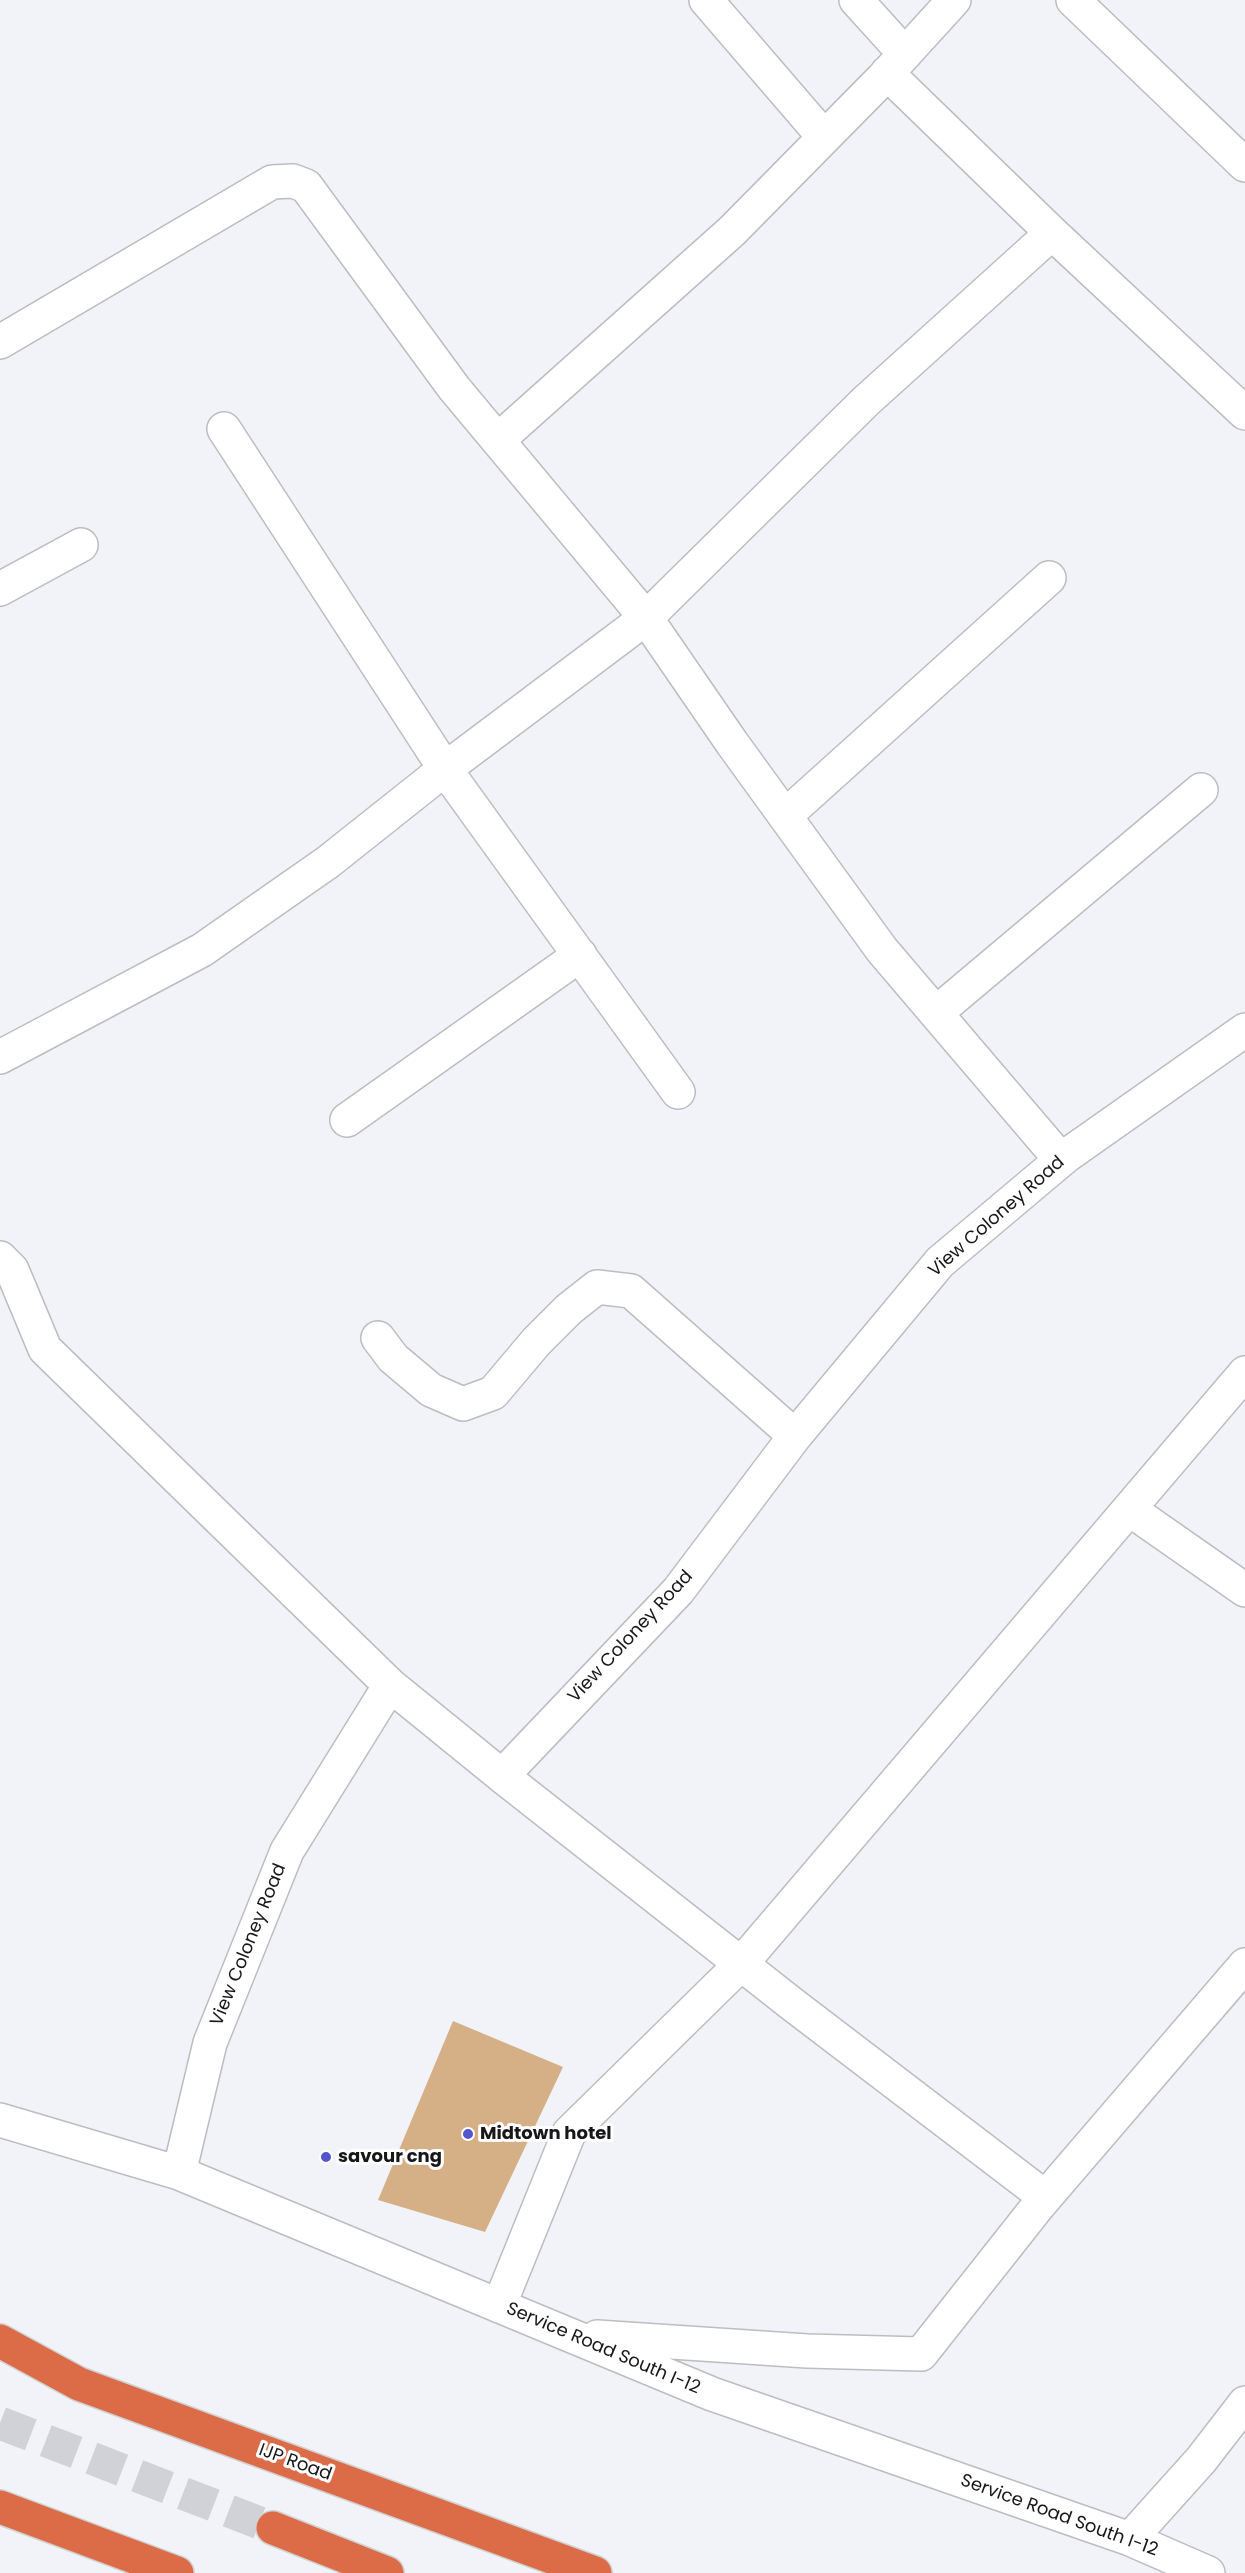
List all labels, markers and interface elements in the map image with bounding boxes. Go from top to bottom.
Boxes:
street label: View Coloney Road [925,1152,1069,1282]
street label: View Coloney Road [564,1566,698,1708]
street label: View Coloney Road [207,1861,291,2029]
place label: Midtown hotel [480,2123,612,2145]
marker: Midtown hotel [461,2127,475,2141]
place label: savour cng [338,2146,442,2168]
marker: savour cng [319,2150,333,2164]
street label: Service Road South I-12 [503,2298,703,2400]
street label: IJP Road [256,2440,334,2486]
street label: Service Road South I-12 [957,2470,1161,2562]

